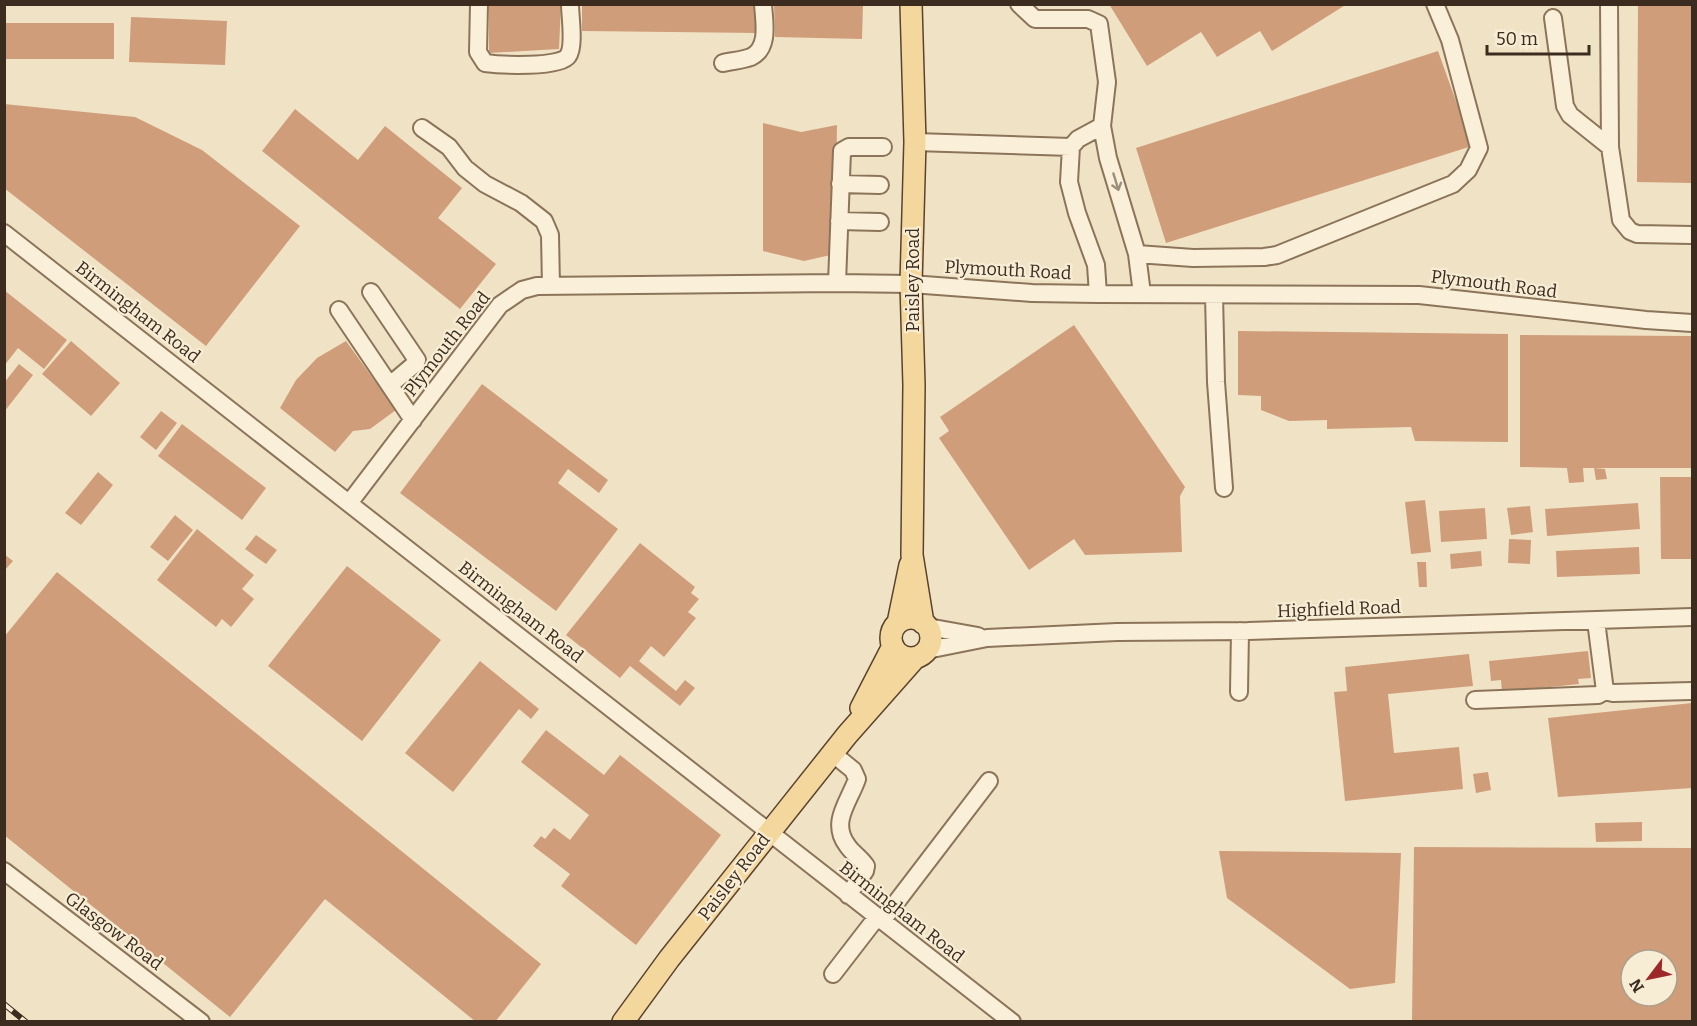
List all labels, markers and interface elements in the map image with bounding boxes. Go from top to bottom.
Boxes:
scale bar [1487,18,1589,56]
text: 50 m [1496,28,1538,50]
one-way arrow [1111,172,1122,191]
street label: Paisley Road [902,228,924,332]
street label: Birmingham Road [71,256,205,368]
street label: Plymouth Road [944,256,1072,284]
street label: Plymouth Road [1430,265,1559,303]
street label: Plymouth Road [399,287,495,401]
street label: Birmingham Road [454,556,588,668]
street label: Highfield Road [1277,596,1402,622]
street label: Paisley Road [693,829,775,925]
street label: Birmingham Road [835,856,969,968]
street label: Glasgow Road [61,887,167,975]
north arrow [1619,948,1679,1008]
text: N [1625,975,1648,996]

